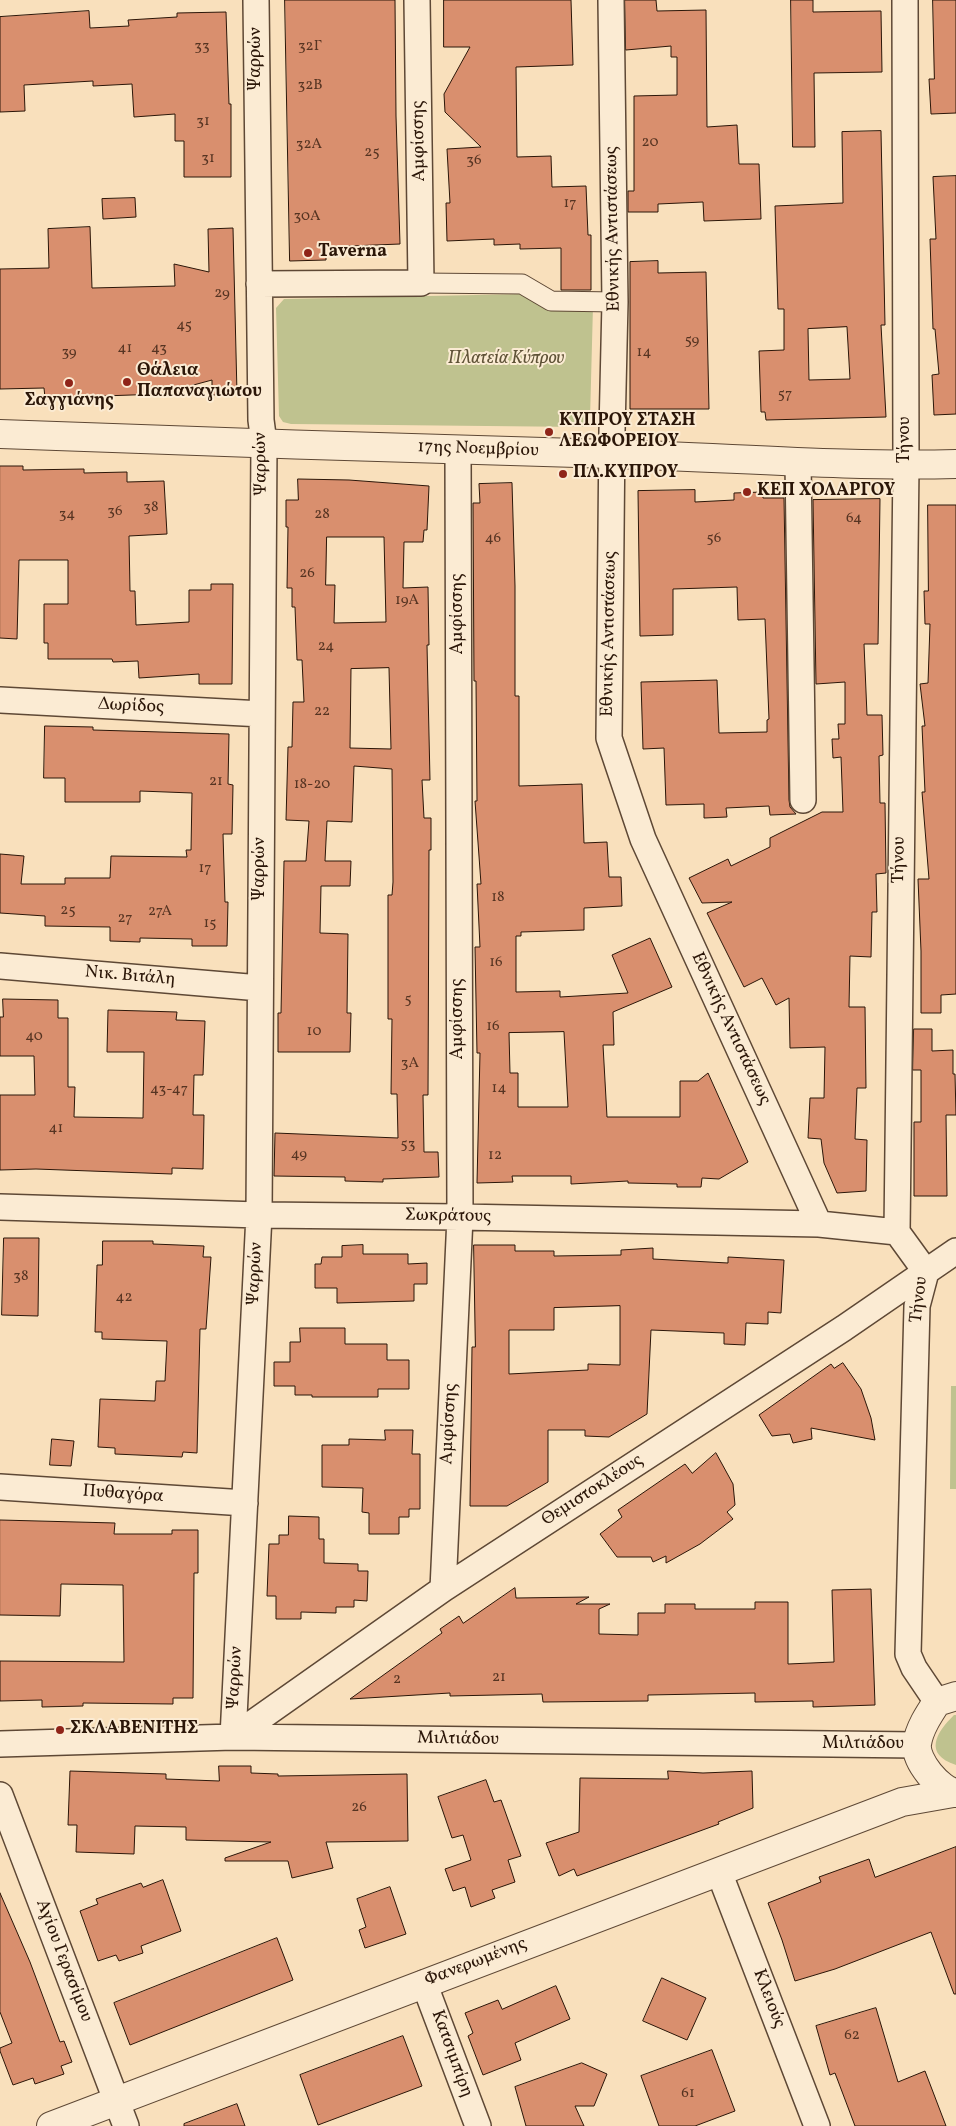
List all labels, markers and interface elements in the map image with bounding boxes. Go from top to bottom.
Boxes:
street label: Ψαρρών [246,27,268,91]
house number: 33 [194,38,210,56]
house number: 32Γ [298,38,322,56]
house number: 32Β [297,77,323,95]
street label: Αμφίσσης [408,100,432,182]
house number: 31 [196,113,210,131]
house number: 20 [642,134,658,152]
house number: 32Α [296,136,322,154]
house number: 25 [364,144,380,162]
street label: Εθνικής Αντιστάσεως [602,146,626,312]
house number: 31 [201,150,215,168]
house number: 36 [466,152,482,170]
house number: 17 [563,195,577,213]
house number: 30Α [294,208,320,226]
place label: Taverna [318,242,387,264]
marker: Taverna [302,247,314,259]
house number: 29 [214,285,230,303]
house number: 45 [176,317,192,335]
house number: 59 [685,332,699,350]
house number: 41 [118,340,132,358]
house number: 43 [151,340,167,358]
house number: 39 [61,344,77,362]
house number: 14 [637,344,651,362]
park label: Πλατεία Κύπρου [448,349,564,371]
place label: Θάλεια Παπαναγιώτου [137,361,262,404]
marker: Θάλεια Παπαναγιώτου [121,376,133,388]
marker: Σαγγιάνης [63,377,75,389]
house number: 57 [778,386,792,404]
place label: Σαγγιάνης [25,391,113,413]
place label: ΚΥΠΡΟΥ ΣΤΑΣΗ ΛΕΩΦΟΡΕΙΟΥ [559,411,696,454]
street label: Τήνου [895,417,917,463]
marker: ΚΥΠΡΟΥ ΣΤΑΣΗ ΛΕΩΦΟΡΕΙΟΥ [543,426,555,438]
street label: Ψαρρών [251,432,273,496]
street label: 17ης Νοεμβρίου [417,437,539,463]
place label: ΠΛ.ΚΥΠΡΟΥ [573,463,678,485]
marker: ΠΛ.ΚΥΠΡΟΥ [557,468,569,480]
place label: ΚΕΠ ΧΟΛΑΡΓΟΥ [757,481,895,503]
marker: ΚΕΠ ΧΟΛΑΡΓΟΥ [741,486,753,498]
house number: 38 [143,499,159,517]
house number: 36 [107,503,123,521]
house number: 34 [59,506,75,524]
house number: 28 [314,506,330,524]
house number: 64 [846,510,862,528]
house number: 46 [485,530,501,548]
house number: 56 [707,530,721,548]
street label: Εθνικής Αντιστάσεως [598,551,622,717]
house number: 26 [299,565,315,583]
street label: Αμφίσσης [448,573,470,655]
house number: 19Α [395,592,419,610]
house number: 24 [318,638,334,656]
street label: Δωρίδος [97,694,165,720]
house number: 22 [314,703,330,721]
house number: 21 [209,773,223,791]
house number: 18-20 [294,776,330,794]
street label: Τήνου [889,836,911,884]
street label: Ψαρρών [250,837,272,901]
house number: 17 [198,860,212,878]
house number: 18 [491,889,505,907]
house number: 25 [60,902,76,920]
house number: 27Α [148,903,172,921]
house number: 27 [118,910,132,928]
house number: 15 [203,915,217,933]
street label: Εθνικής Αντιστάσεως [685,949,775,1109]
house number: 16 [489,954,503,972]
street label: Νικ. Βιτάλη [84,962,176,992]
street label: Αμφίσσης [448,978,470,1060]
house number: 5 [404,991,412,1009]
house number: 16 [486,1018,500,1036]
house number: 10 [307,1023,321,1041]
house number: 40 [25,1028,43,1046]
house number: 3Α [401,1055,419,1073]
house number: 14 [492,1080,506,1098]
house number: 43-47 [150,1081,188,1099]
house number: 41 [49,1120,63,1138]
house number: 53 [401,1136,415,1154]
house number: 49 [291,1146,307,1164]
house number: 12 [488,1147,502,1165]
street label: Σωκράτους [405,1205,491,1229]
street label: Ψαρρών [244,1242,268,1306]
house number: 38 [13,1268,29,1286]
street label: Τήνου [906,1275,934,1325]
house number: 42 [115,1289,133,1307]
street label: Αμφίσσης [437,1383,463,1465]
street label: Θεμιστοκλέους [538,1450,648,1532]
street label: Πυθαγόρα [82,1481,164,1509]
street label: Ψαρρών [224,1646,248,1710]
house number: 21 [492,1669,506,1687]
house number: 2 [393,1671,401,1689]
place label: ΣΚΛΑΒΕΝΙΤΗΣ [70,1719,198,1741]
marker: ΣΚΛΑΒΕΝΙΤΗΣ [54,1724,66,1736]
street label: Μιλτιάδου [417,1728,499,1752]
street label: Μιλτιάδου [822,1734,904,1756]
house number: 26 [351,1799,367,1817]
street label: Αγίου Γερασίμου [30,1897,96,2025]
street label: Φανερωμένης [422,1934,530,1992]
street label: Κλειούς [747,1966,789,2032]
street label: Κατσιμπίρη [425,2007,477,2101]
house number: 62 [844,2027,860,2045]
house number: 61 [681,2085,695,2103]

